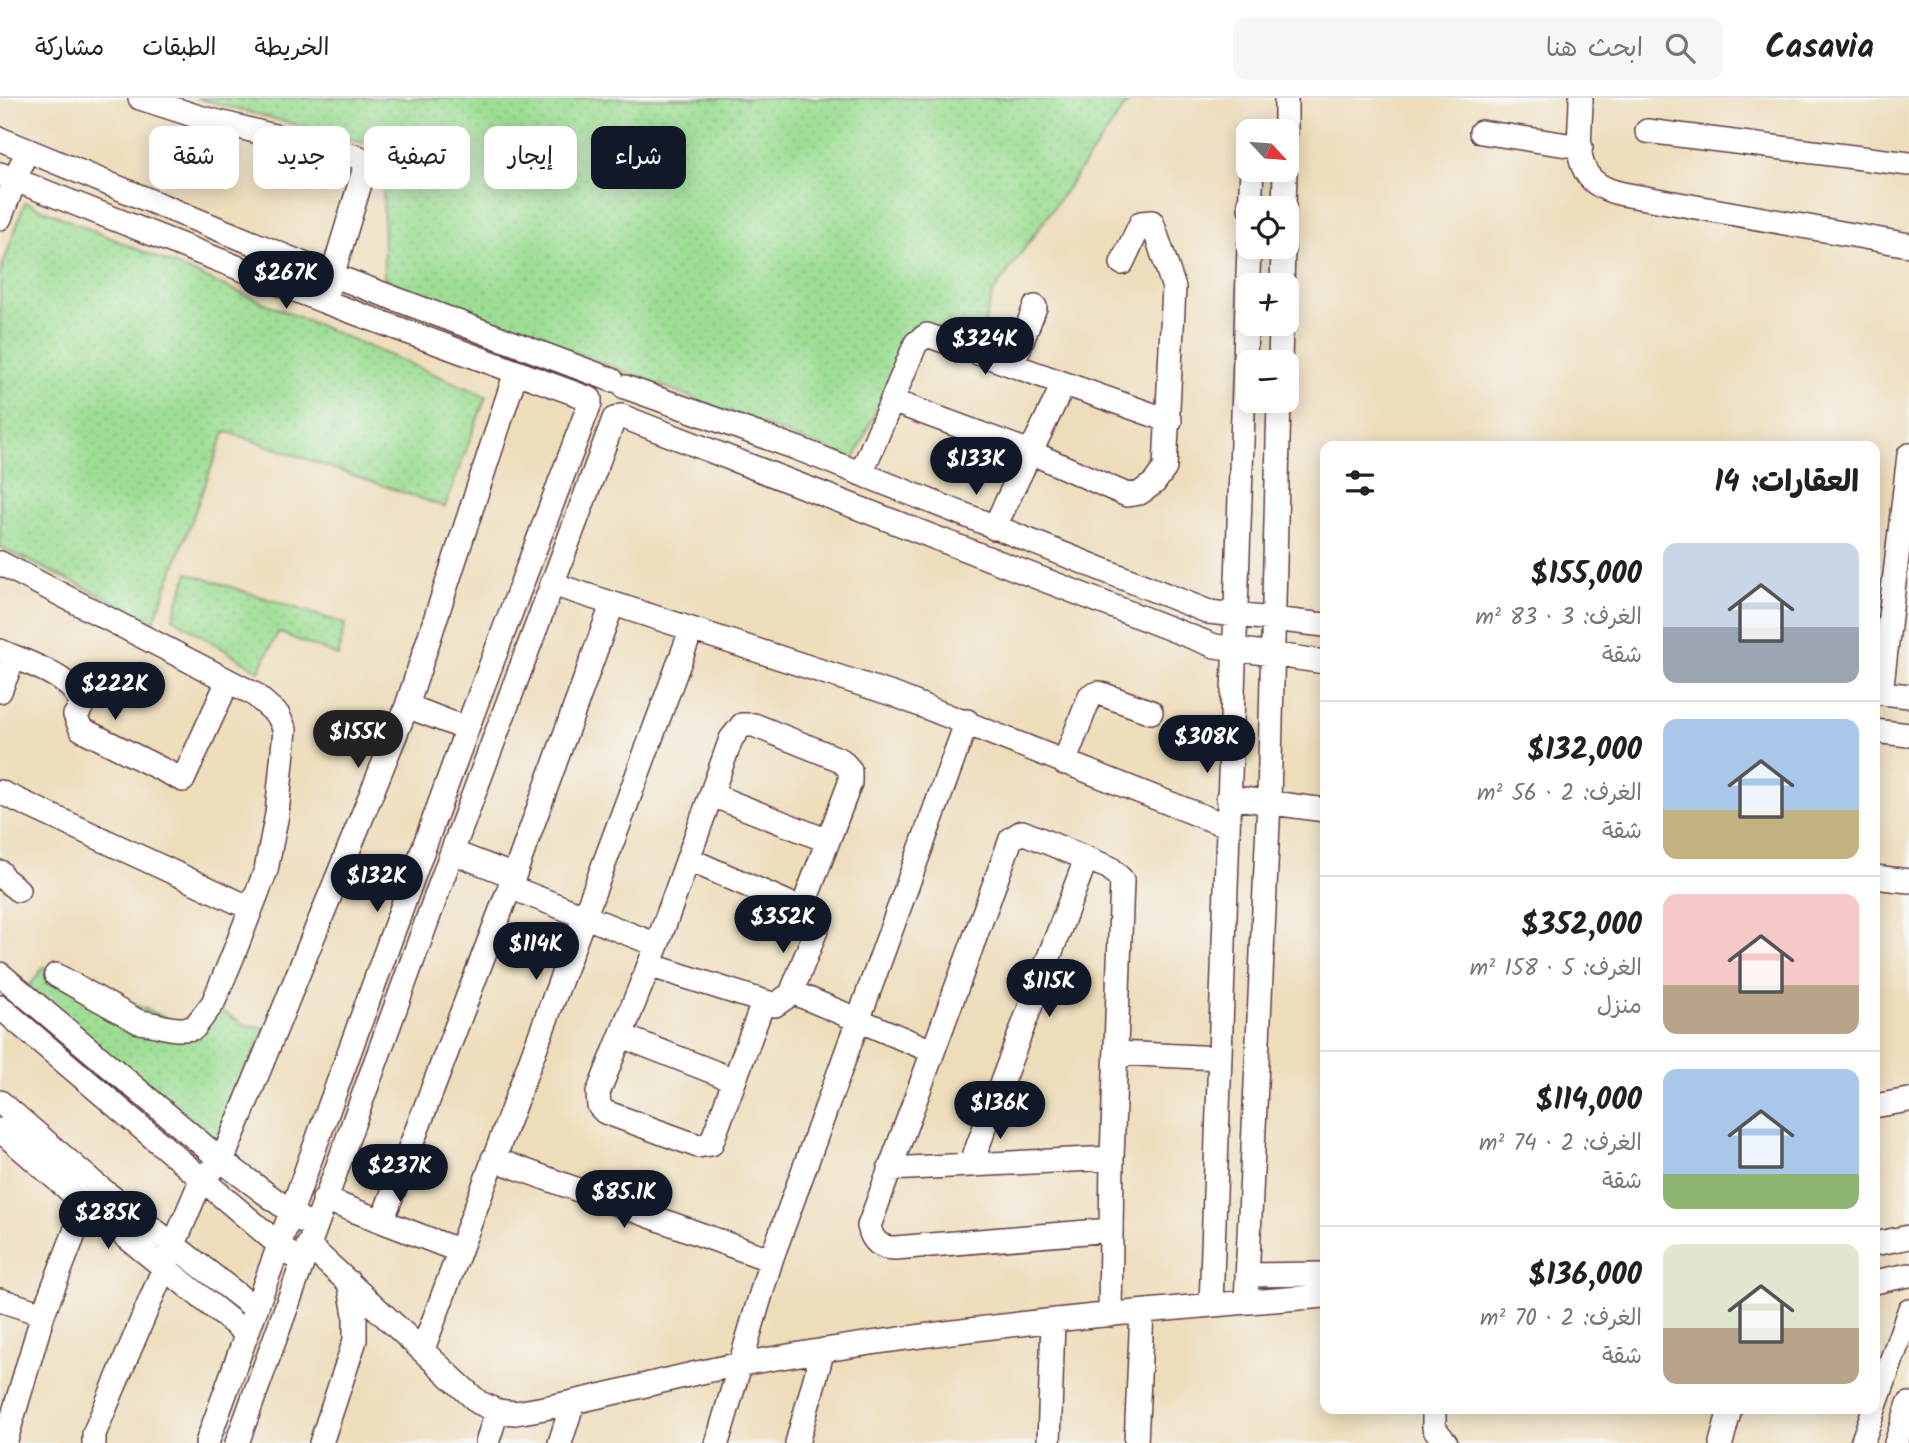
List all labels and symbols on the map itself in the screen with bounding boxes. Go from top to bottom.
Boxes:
north arrow [1236,119,1298,182]
pin: $267K [237,252,335,311]
pin: $324K [936,317,1034,377]
pin: $133K [927,438,1025,497]
pin: $222K [66,662,164,722]
pin: $155K [309,710,407,770]
pin: $308K [1158,716,1256,775]
pin: $132K [328,854,426,914]
pin: $352K [734,896,832,955]
pin: $114K [487,922,585,982]
pin: $115K [1000,960,1098,1019]
pin: $136K [951,1082,1049,1141]
pin: $237K [351,1144,449,1204]
pin: $85.1K [567,1170,681,1230]
pin: $285K [59,1192,157,1251]

